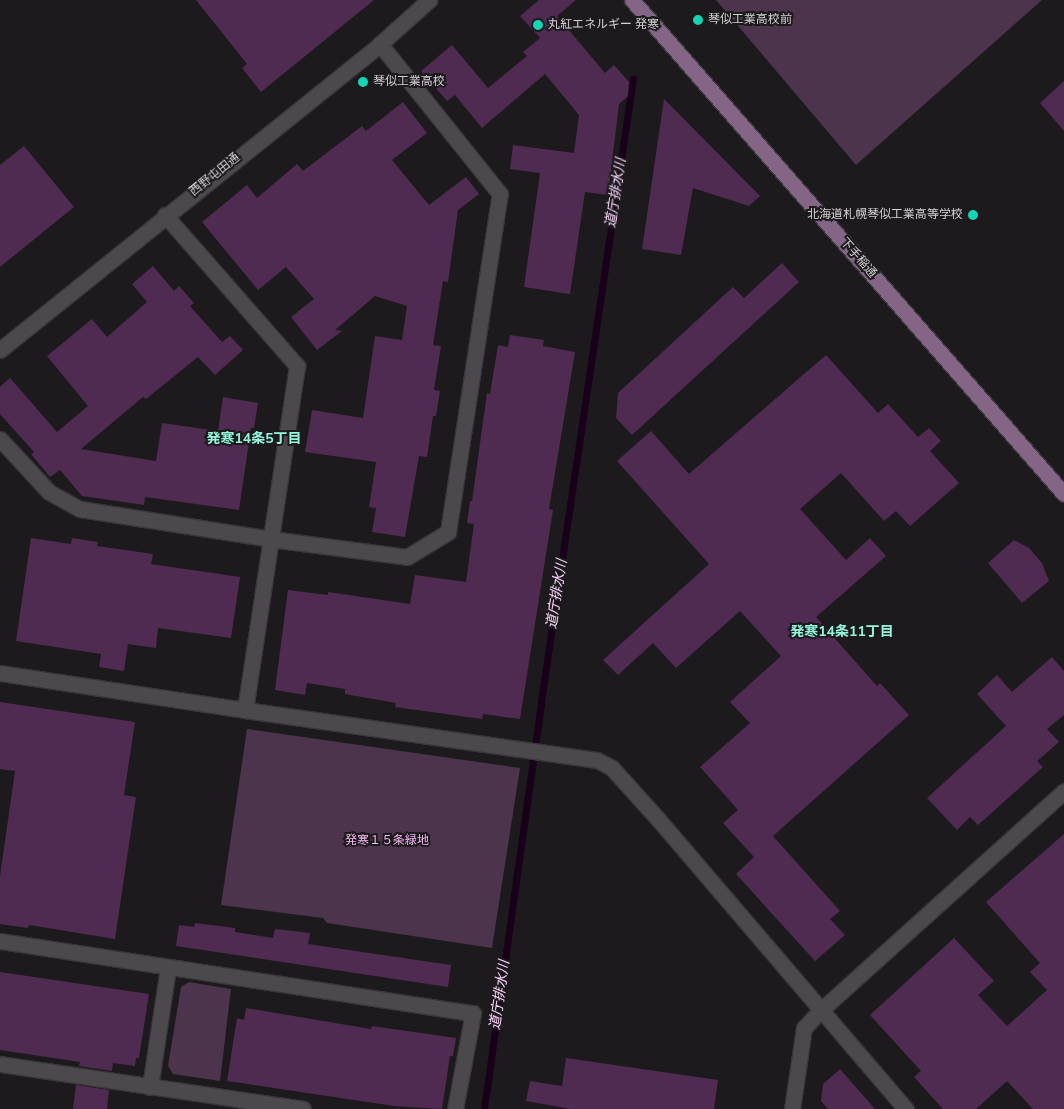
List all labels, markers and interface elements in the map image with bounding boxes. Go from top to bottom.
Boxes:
place label: 琴似工業高校前 [708,13,792,27]
marker: 琴似工業高校前 [692,14,704,26]
place label: 丸紅エネルギー 発寒 [548,18,659,32]
marker: 丸紅エネルギー 発寒 [532,19,544,31]
place label: 琴似工業高校 [373,75,445,89]
marker: 琴似工業高校 [357,76,369,88]
street label: 西野屯田通 [187,151,243,199]
water label: 道庁排水川 [602,157,630,229]
place label: 北海道札幌琴似工業高等学校 [807,208,963,222]
marker: 北海道札幌琴似工業高等学校 [967,209,979,221]
street label: 下手稲通 [837,235,879,281]
district label: 発寒14条5丁目 [206,431,302,447]
water label: 道庁排水川 [543,558,571,630]
district label: 発寒14条11丁目 [790,624,894,640]
park label: 発寒１５条緑地 [345,834,429,848]
water label: 道庁排水川 [487,959,513,1031]

